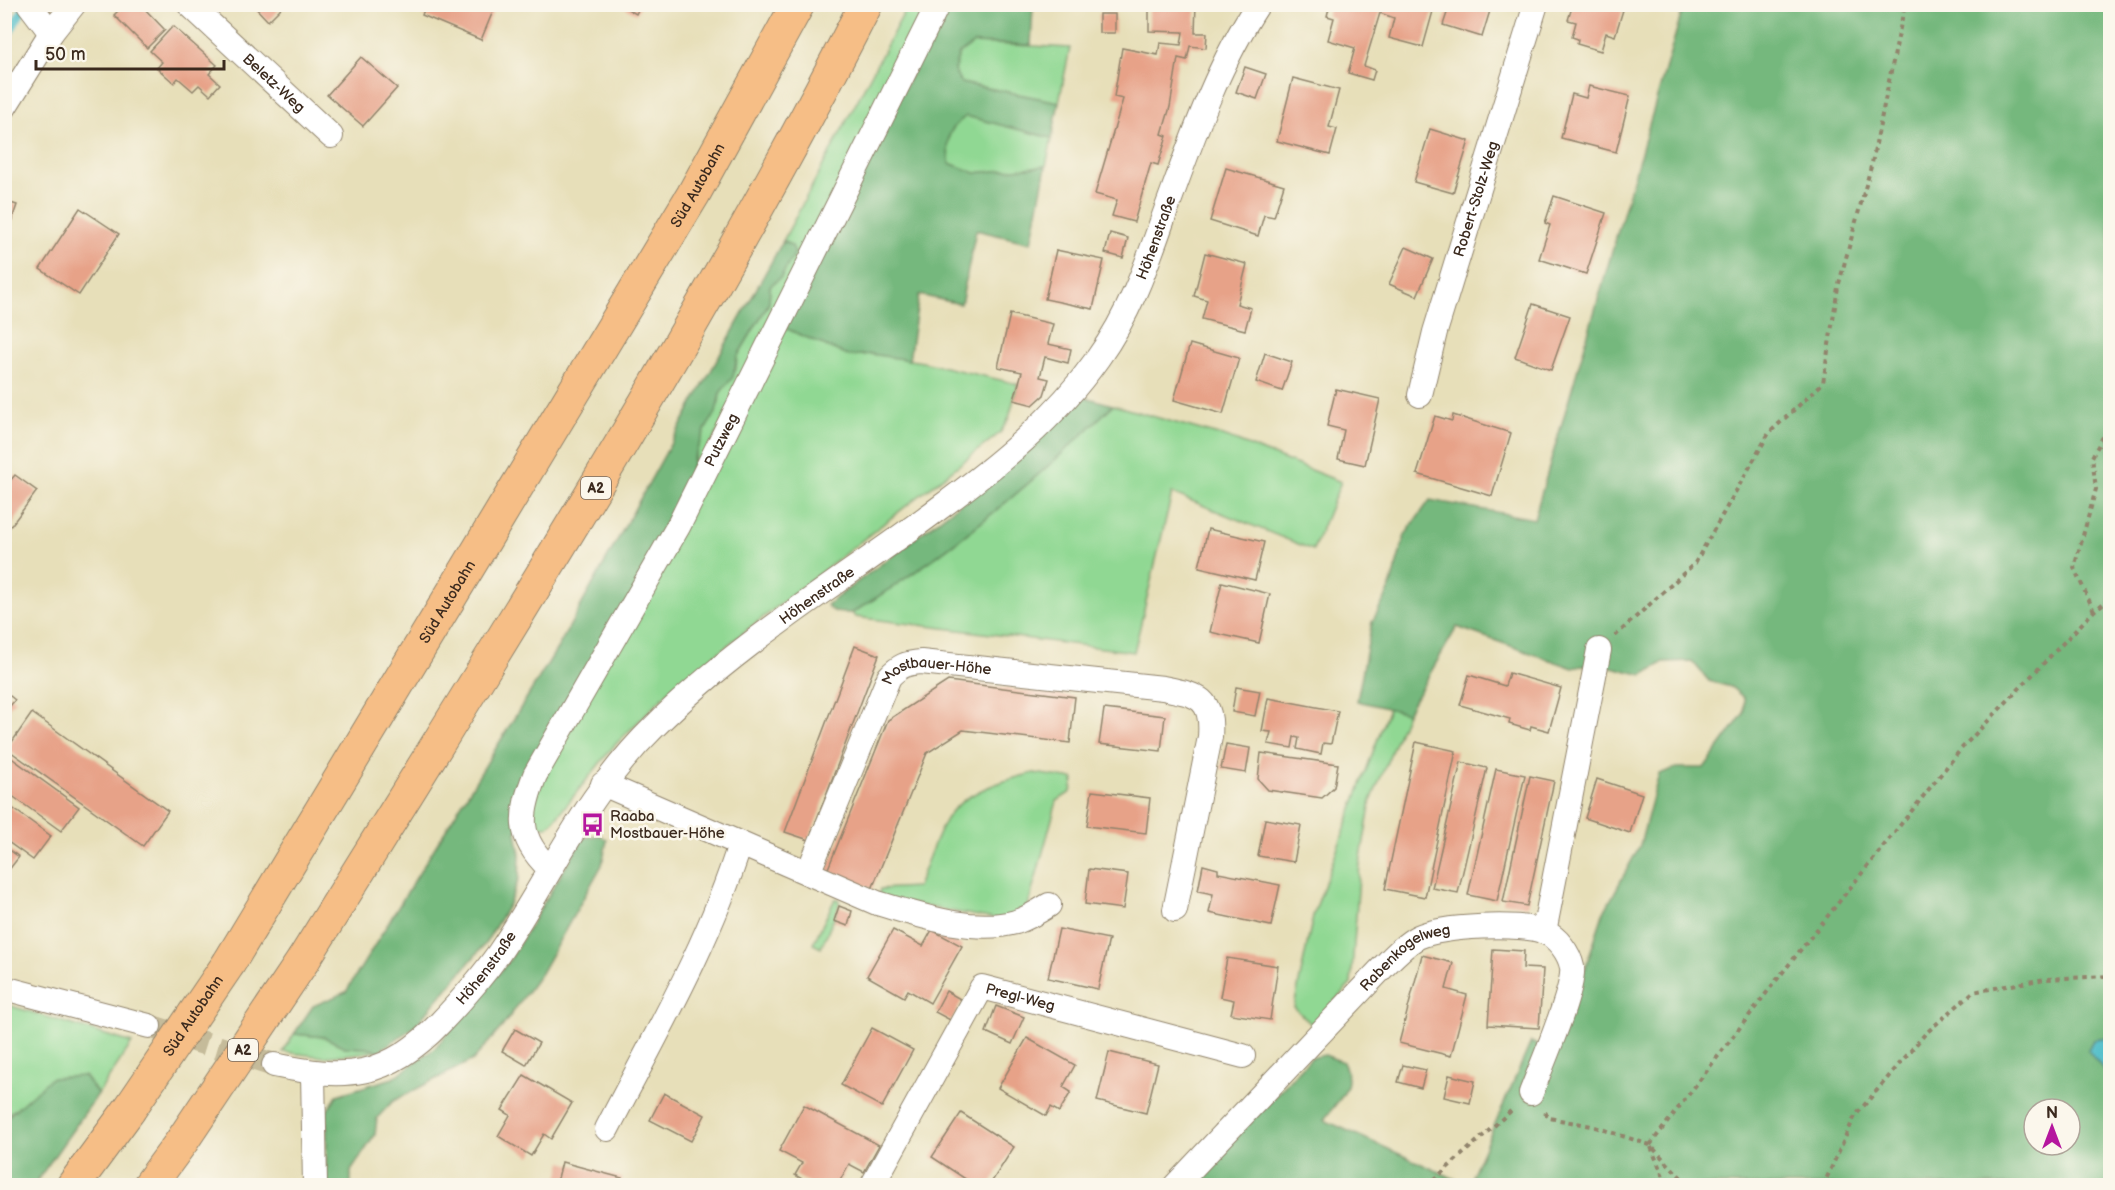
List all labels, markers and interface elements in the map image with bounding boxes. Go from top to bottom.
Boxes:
scale bar [36,33,224,71]
text: 50 m [45,44,86,65]
street label: Beletz-Weg [238,50,309,117]
street label: Robert-Stolz-Weg [1450,139,1503,259]
street label: Süd Autobahn [667,140,730,231]
street label: Höhenstraße [1132,193,1181,283]
street label: Putzweg [701,410,743,470]
road number: A2 [581,477,611,499]
street label: Süd Autobahn [415,557,480,647]
street label: Höhenstraße [776,563,859,629]
street label: Mostbauer-Höhe [878,653,992,688]
place label: Raaba Mostbauer-Höhe [610,807,725,843]
bus stop icon: Raaba Mostbauer-Höhe [579,812,605,838]
street label: Rabenkogelweg [1356,920,1452,995]
street label: Höhenstraße [452,928,521,1009]
street label: Süd Autobahn [159,972,228,1060]
street label: Pregl-Weg [983,979,1057,1016]
road number: A2 [228,1039,258,1061]
north arrow [2022,1097,2082,1157]
text: N [2046,1104,2058,1123]

